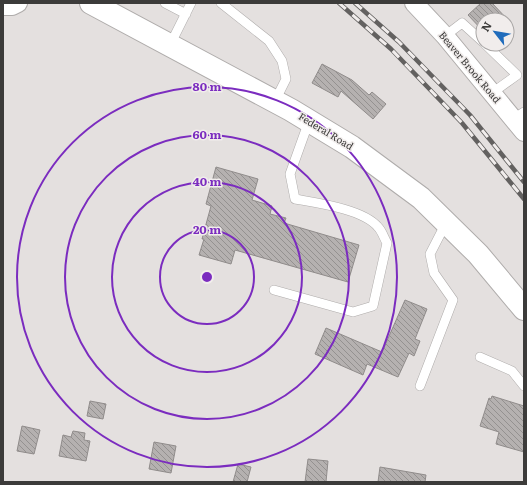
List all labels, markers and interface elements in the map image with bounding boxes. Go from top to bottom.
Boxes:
north arrow [475,12,515,52]
text: N [476,18,495,34]
street label: Beaver Brook Road [436,28,505,106]
text: 80 m [193,77,221,95]
street label: Federal Road [296,108,357,153]
text: 60 m [193,125,221,143]
text: 40 m [193,172,222,190]
text: 20 m [193,220,221,238]
centre of rings [200,270,214,284]

